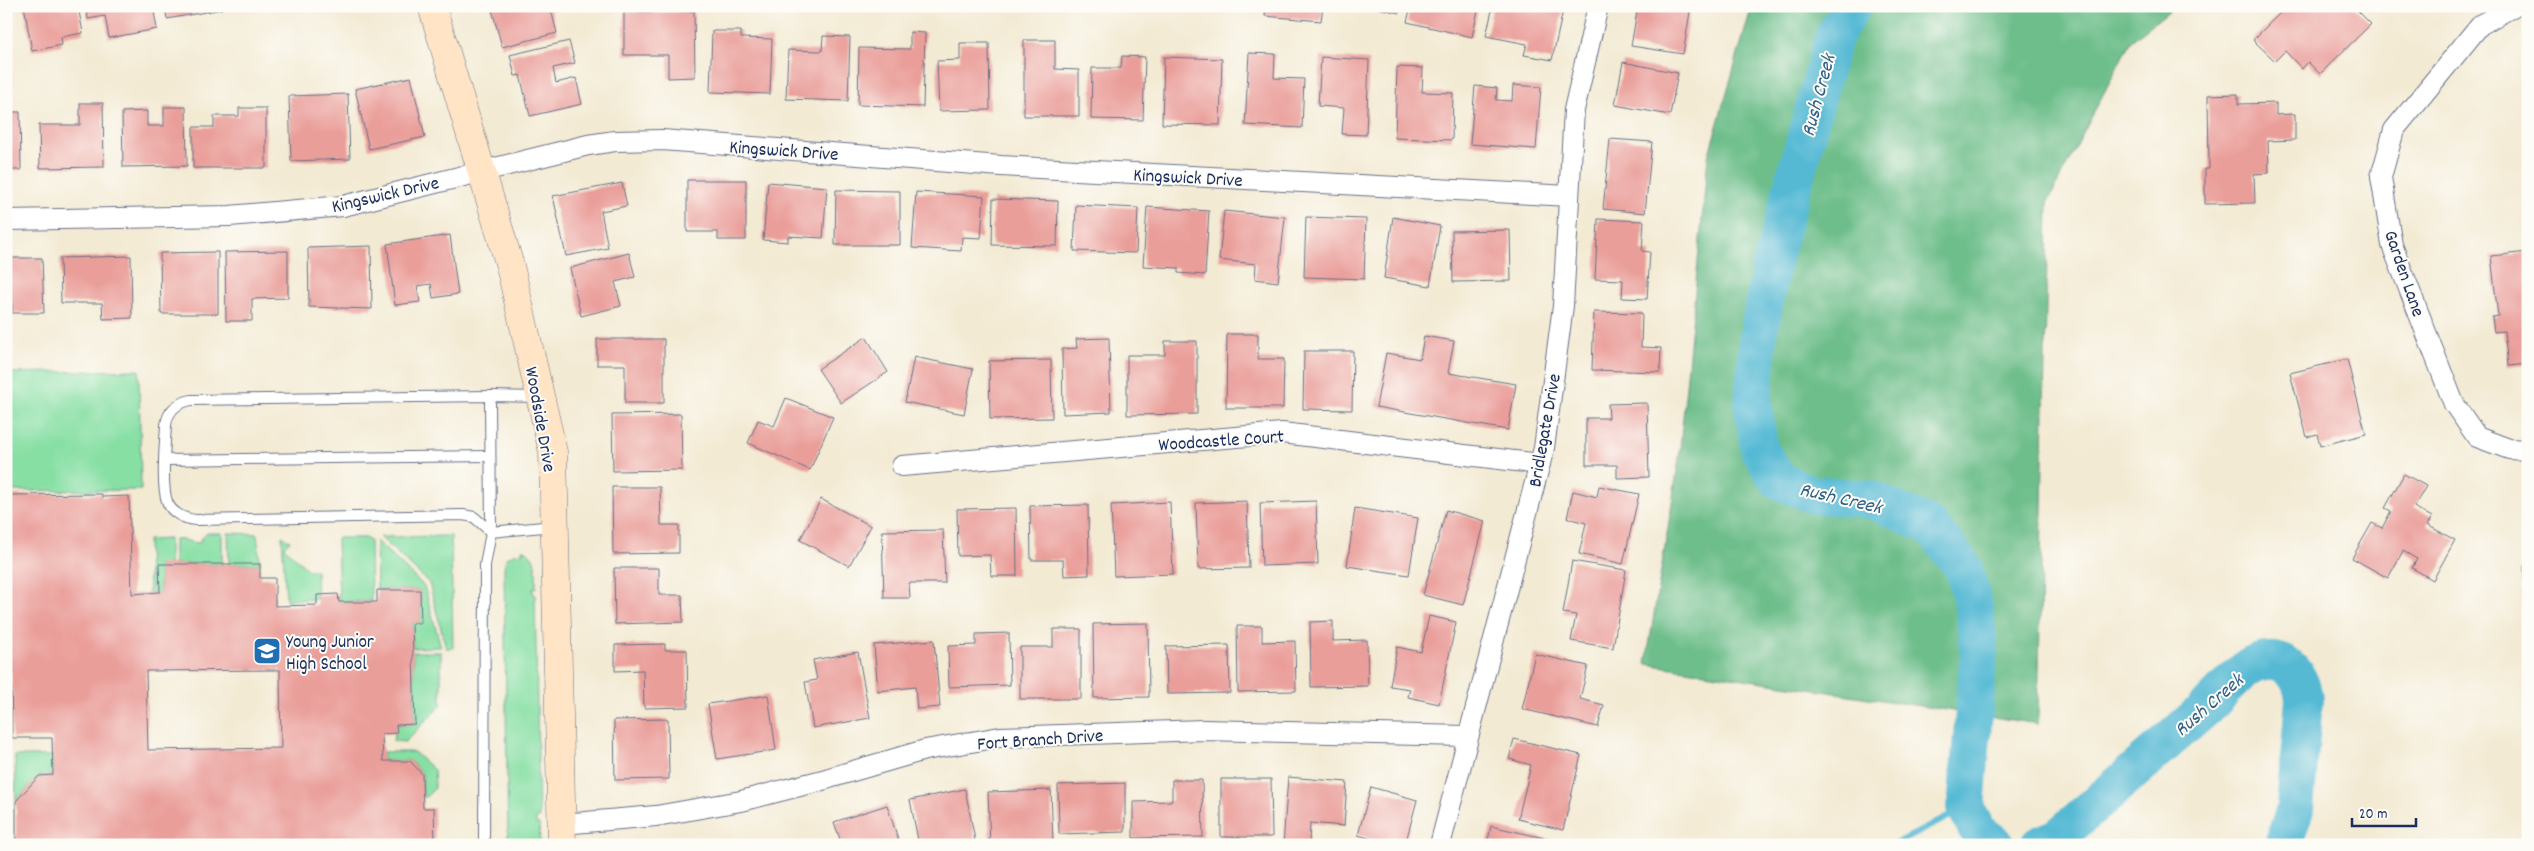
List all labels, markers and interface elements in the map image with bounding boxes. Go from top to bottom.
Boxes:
water label: Rush Creek [1796,50,1845,140]
street label: Kingswick Drive [728,135,839,170]
street label: Kingswick Drive [1132,163,1243,196]
street label: Kingswick Drive [329,171,442,222]
street label: Garden Lane [2375,227,2430,321]
street label: Woodside Drive [516,365,561,474]
street label: Bridlegate Drive [1523,372,1570,490]
street label: Woodcastle Court [1158,425,1285,460]
water label: Rush Creek [1796,477,1886,523]
place label: Young Junior High School [286,630,374,679]
school or university icon: Young Junior High School [252,636,282,666]
water label: Rush Creek [2169,667,2252,744]
street label: Fort Branch Drive [976,724,1104,759]
scale bar [2352,796,2415,828]
text: 20 m [2359,804,2387,826]

